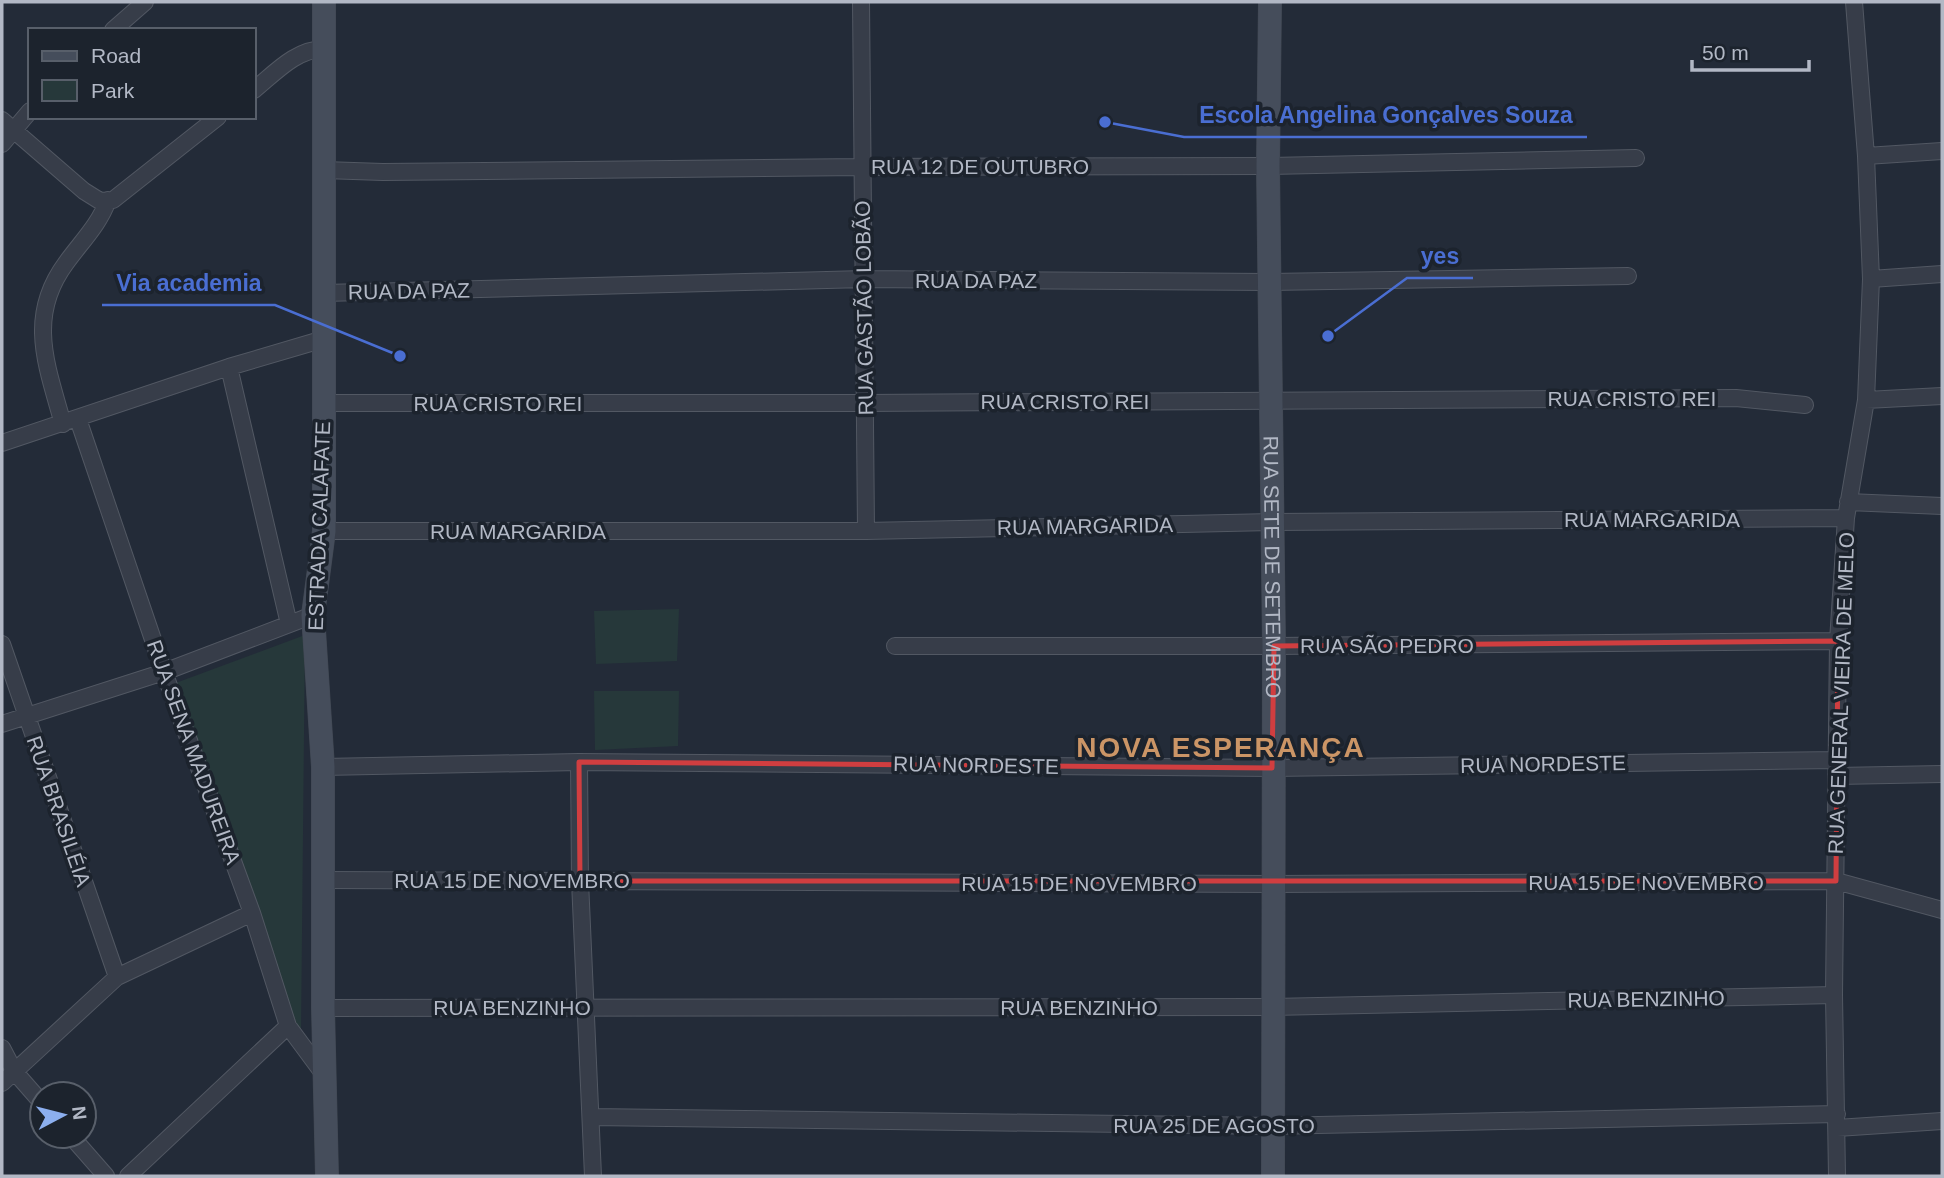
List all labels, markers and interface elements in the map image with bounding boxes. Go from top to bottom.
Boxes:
legend [28,28,256,119]
scale bar [1692,28,1809,72]
text: 50 m [1702,41,1749,64]
text: Road [91,44,141,67]
text: Park [91,79,135,102]
callout: Escola Angelina Gonçalves Souza [1184,93,1587,137]
text: Escola Angelina Gonçalves Souza [1199,102,1573,128]
street label: RUA 12 DE OUTUBRO [871,155,1089,178]
street label: RUA GASTÃO LOBÃO [851,200,877,416]
callout: yes [1407,234,1473,278]
text: yes [1421,243,1459,269]
callout: Via academia [102,261,275,305]
street label: RUA DA PAZ [915,269,1037,292]
text: Via academia [116,270,262,296]
street label: RUA DA PAZ [348,278,470,304]
street label: RUA CRISTO REI [1548,387,1716,410]
street label: RUA CRISTO REI [981,390,1149,413]
street label: RUA CRISTO REI [414,392,582,415]
street label: ESTRADA CALAFATE [304,421,334,631]
street label: RUA SETE DE SETEMBRO [1260,435,1286,698]
street label: RUA MARGARIDA [1564,508,1740,531]
street label: RUA MARGARIDA [997,513,1173,539]
street label: RUA MARGARIDA [430,520,606,543]
street label: RUA GENERAL VIEIRA DE MELO [1824,531,1858,855]
street label: RUA SÃO PEDRO [1300,634,1474,657]
street label: RUA SENA MADUREIRA [143,637,245,867]
district label: NOVA ESPERANÇA [1076,732,1366,763]
street label: RUA BRASILÉIA [22,733,96,889]
street label: RUA NORDESTE [1460,751,1626,777]
street label: RUA NORDESTE [893,752,1059,778]
street label: RUA 15 DE NOVEMBRO [394,869,630,892]
street label: RUA 15 DE NOVEMBRO [1528,871,1764,894]
street label: RUA 15 DE NOVEMBRO [961,872,1197,895]
street label: RUA BENZINHO [1567,986,1725,1012]
street label: RUA BENZINHO [433,996,591,1019]
street label: RUA BENZINHO [1000,996,1158,1019]
north arrow [28,1080,98,1150]
text: N [68,1105,91,1121]
street label: RUA 25 DE AGOSTO [1113,1114,1315,1137]

